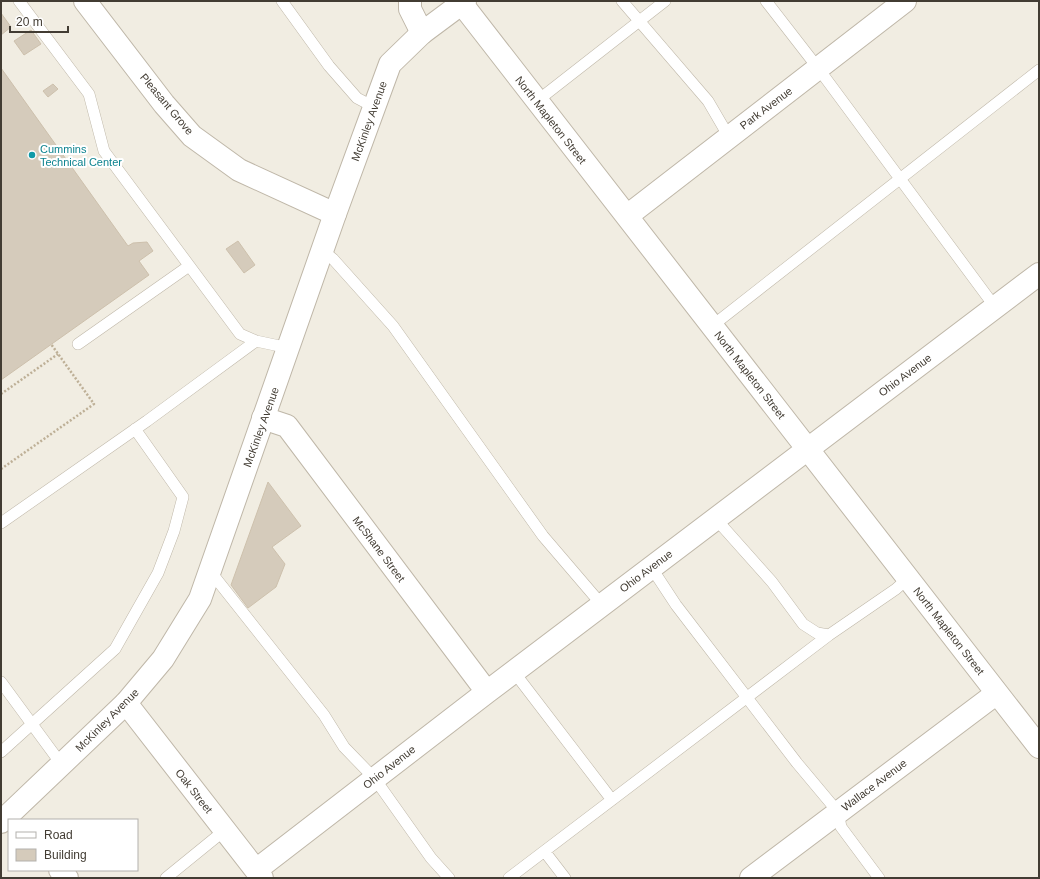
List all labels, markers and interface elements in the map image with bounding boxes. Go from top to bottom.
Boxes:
scale bar [10,8,68,34]
text: 20 m [16,15,43,29]
street label: Pleasant Grove [138,71,196,137]
street label: North Mapleton Street [513,74,589,166]
street label: McKinley Avenue [349,79,389,163]
street label: Park Avenue [738,84,794,132]
place label: Cummins Technical Center [40,143,122,168]
marker: Cummins Technical Center [27,150,37,160]
street label: North Mapleton Street [712,329,788,421]
street label: Ohio Avenue [876,351,934,399]
street label: McKinley Avenue [241,385,281,469]
street label: McShane Street [350,514,408,584]
street label: Ohio Avenue [617,547,675,595]
street label: North Mapleton Street [911,585,987,677]
street label: McKinley Avenue [73,686,141,754]
street label: Ohio Avenue [361,743,417,791]
street label: Wallace Avenue [839,757,909,813]
street label: Oak Street [173,767,215,815]
legend [8,819,138,871]
text: Road [44,828,73,842]
text: Building [44,848,87,862]

